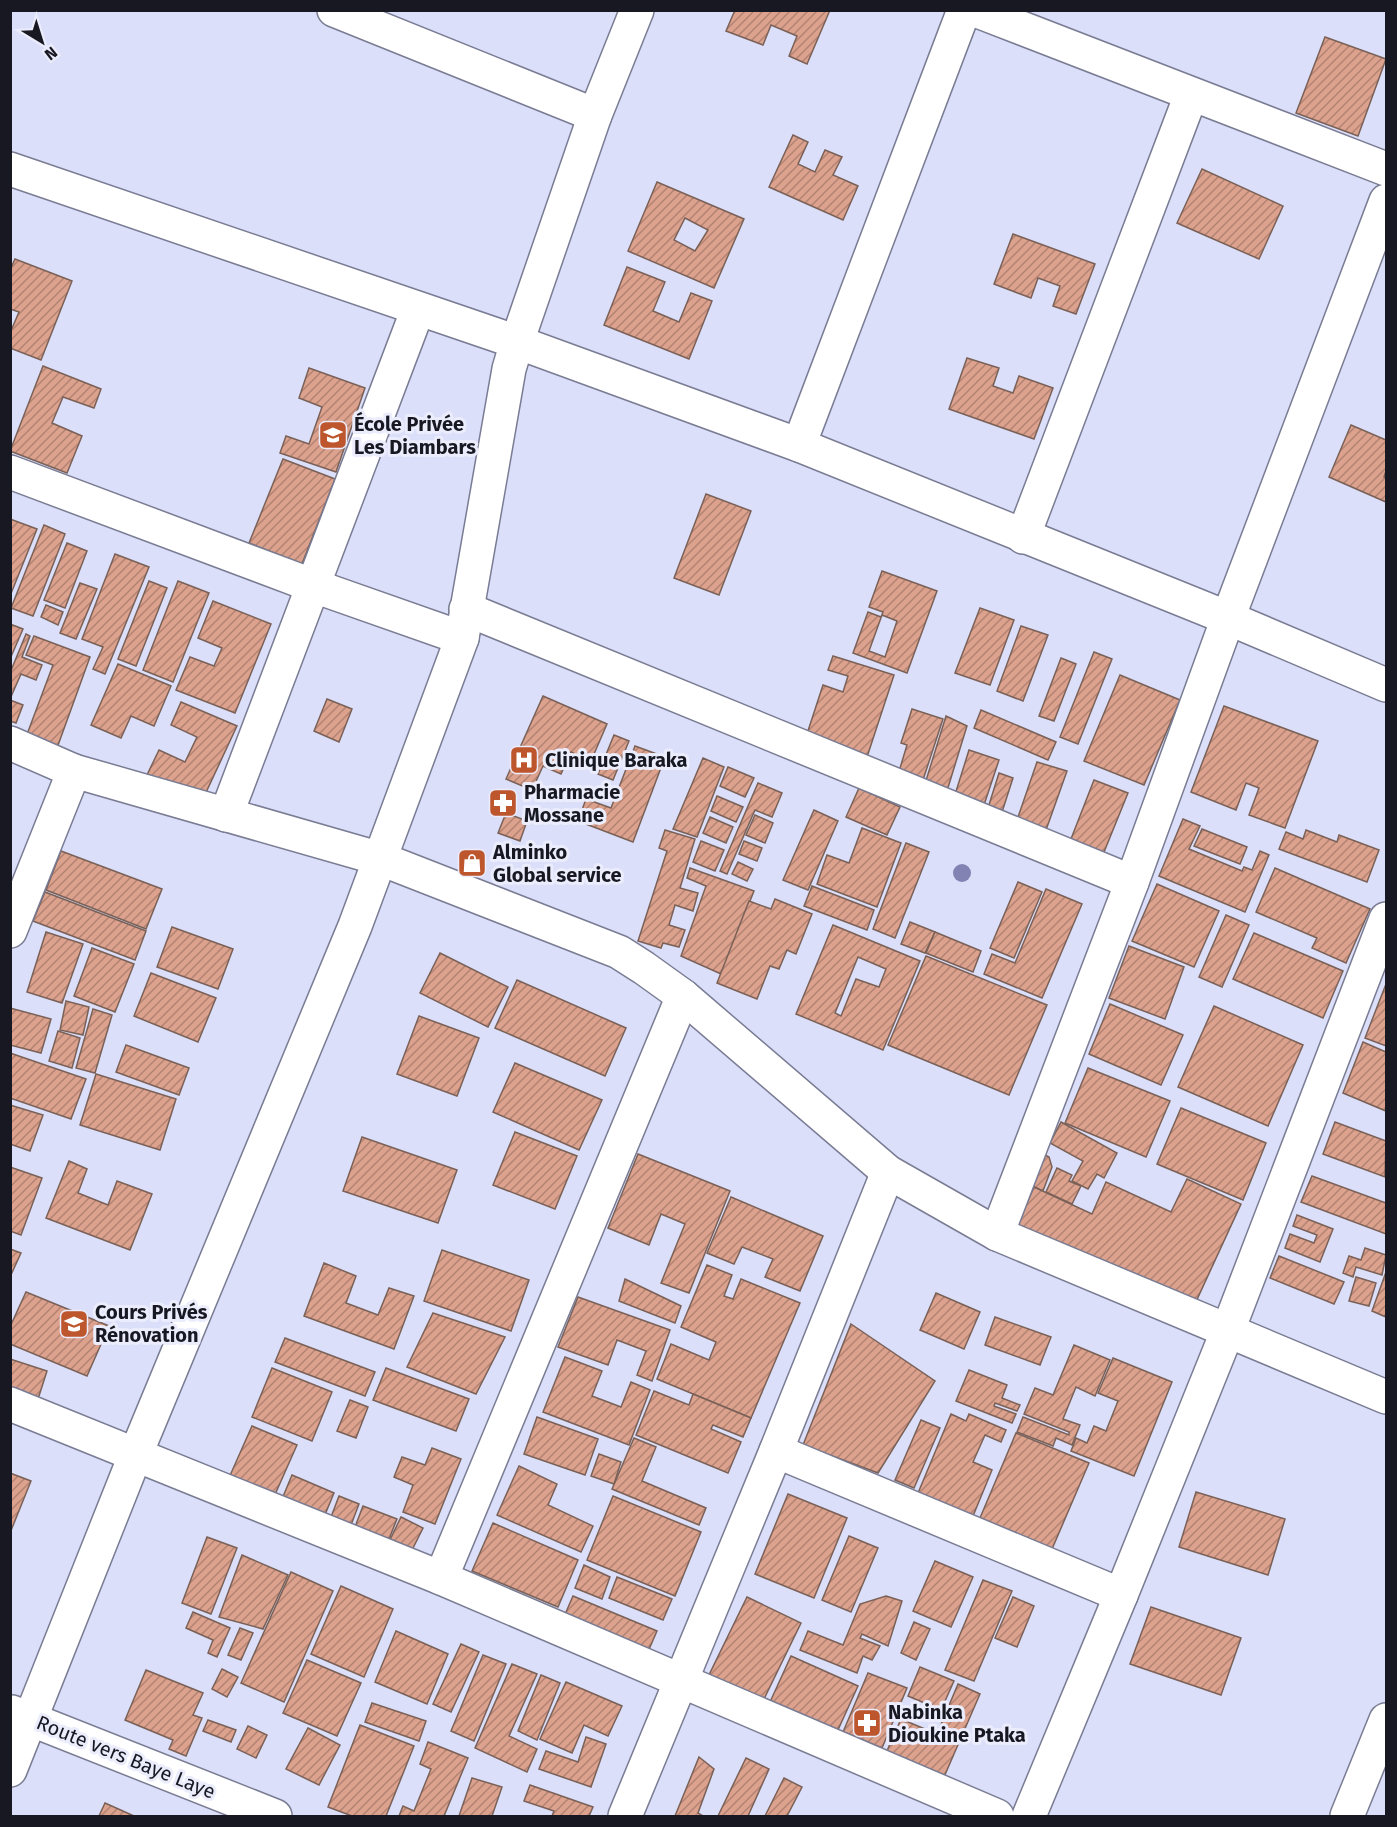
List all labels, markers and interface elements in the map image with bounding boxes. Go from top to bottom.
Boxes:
north arrow [12,12,72,72]
text: N [41,43,61,64]
place label: École Privée Les Diambars [354,411,476,459]
school or university icon: École Privée Les Diambars [317,419,349,451]
hospital icon: Clinique Baraka [508,744,540,776]
place label: Clinique Baraka [545,748,688,772]
place label: Pharmacie Mossane [524,780,620,827]
pharmacy icon: Pharmacie Mossane [487,787,519,819]
place label: Alminko Global service [492,840,621,887]
shop icon: Alminko Global service [456,847,488,879]
place label: Cours Privés Rénovation [95,1300,208,1347]
school or university icon: Cours Privés Rénovation [58,1308,90,1340]
place label: Nabinka Dioukine Ptaka [888,1700,1026,1747]
pharmacy icon: Nabinka Dioukine Ptaka [851,1707,883,1739]
street label: Route vers Baye Laye [33,1710,219,1804]

